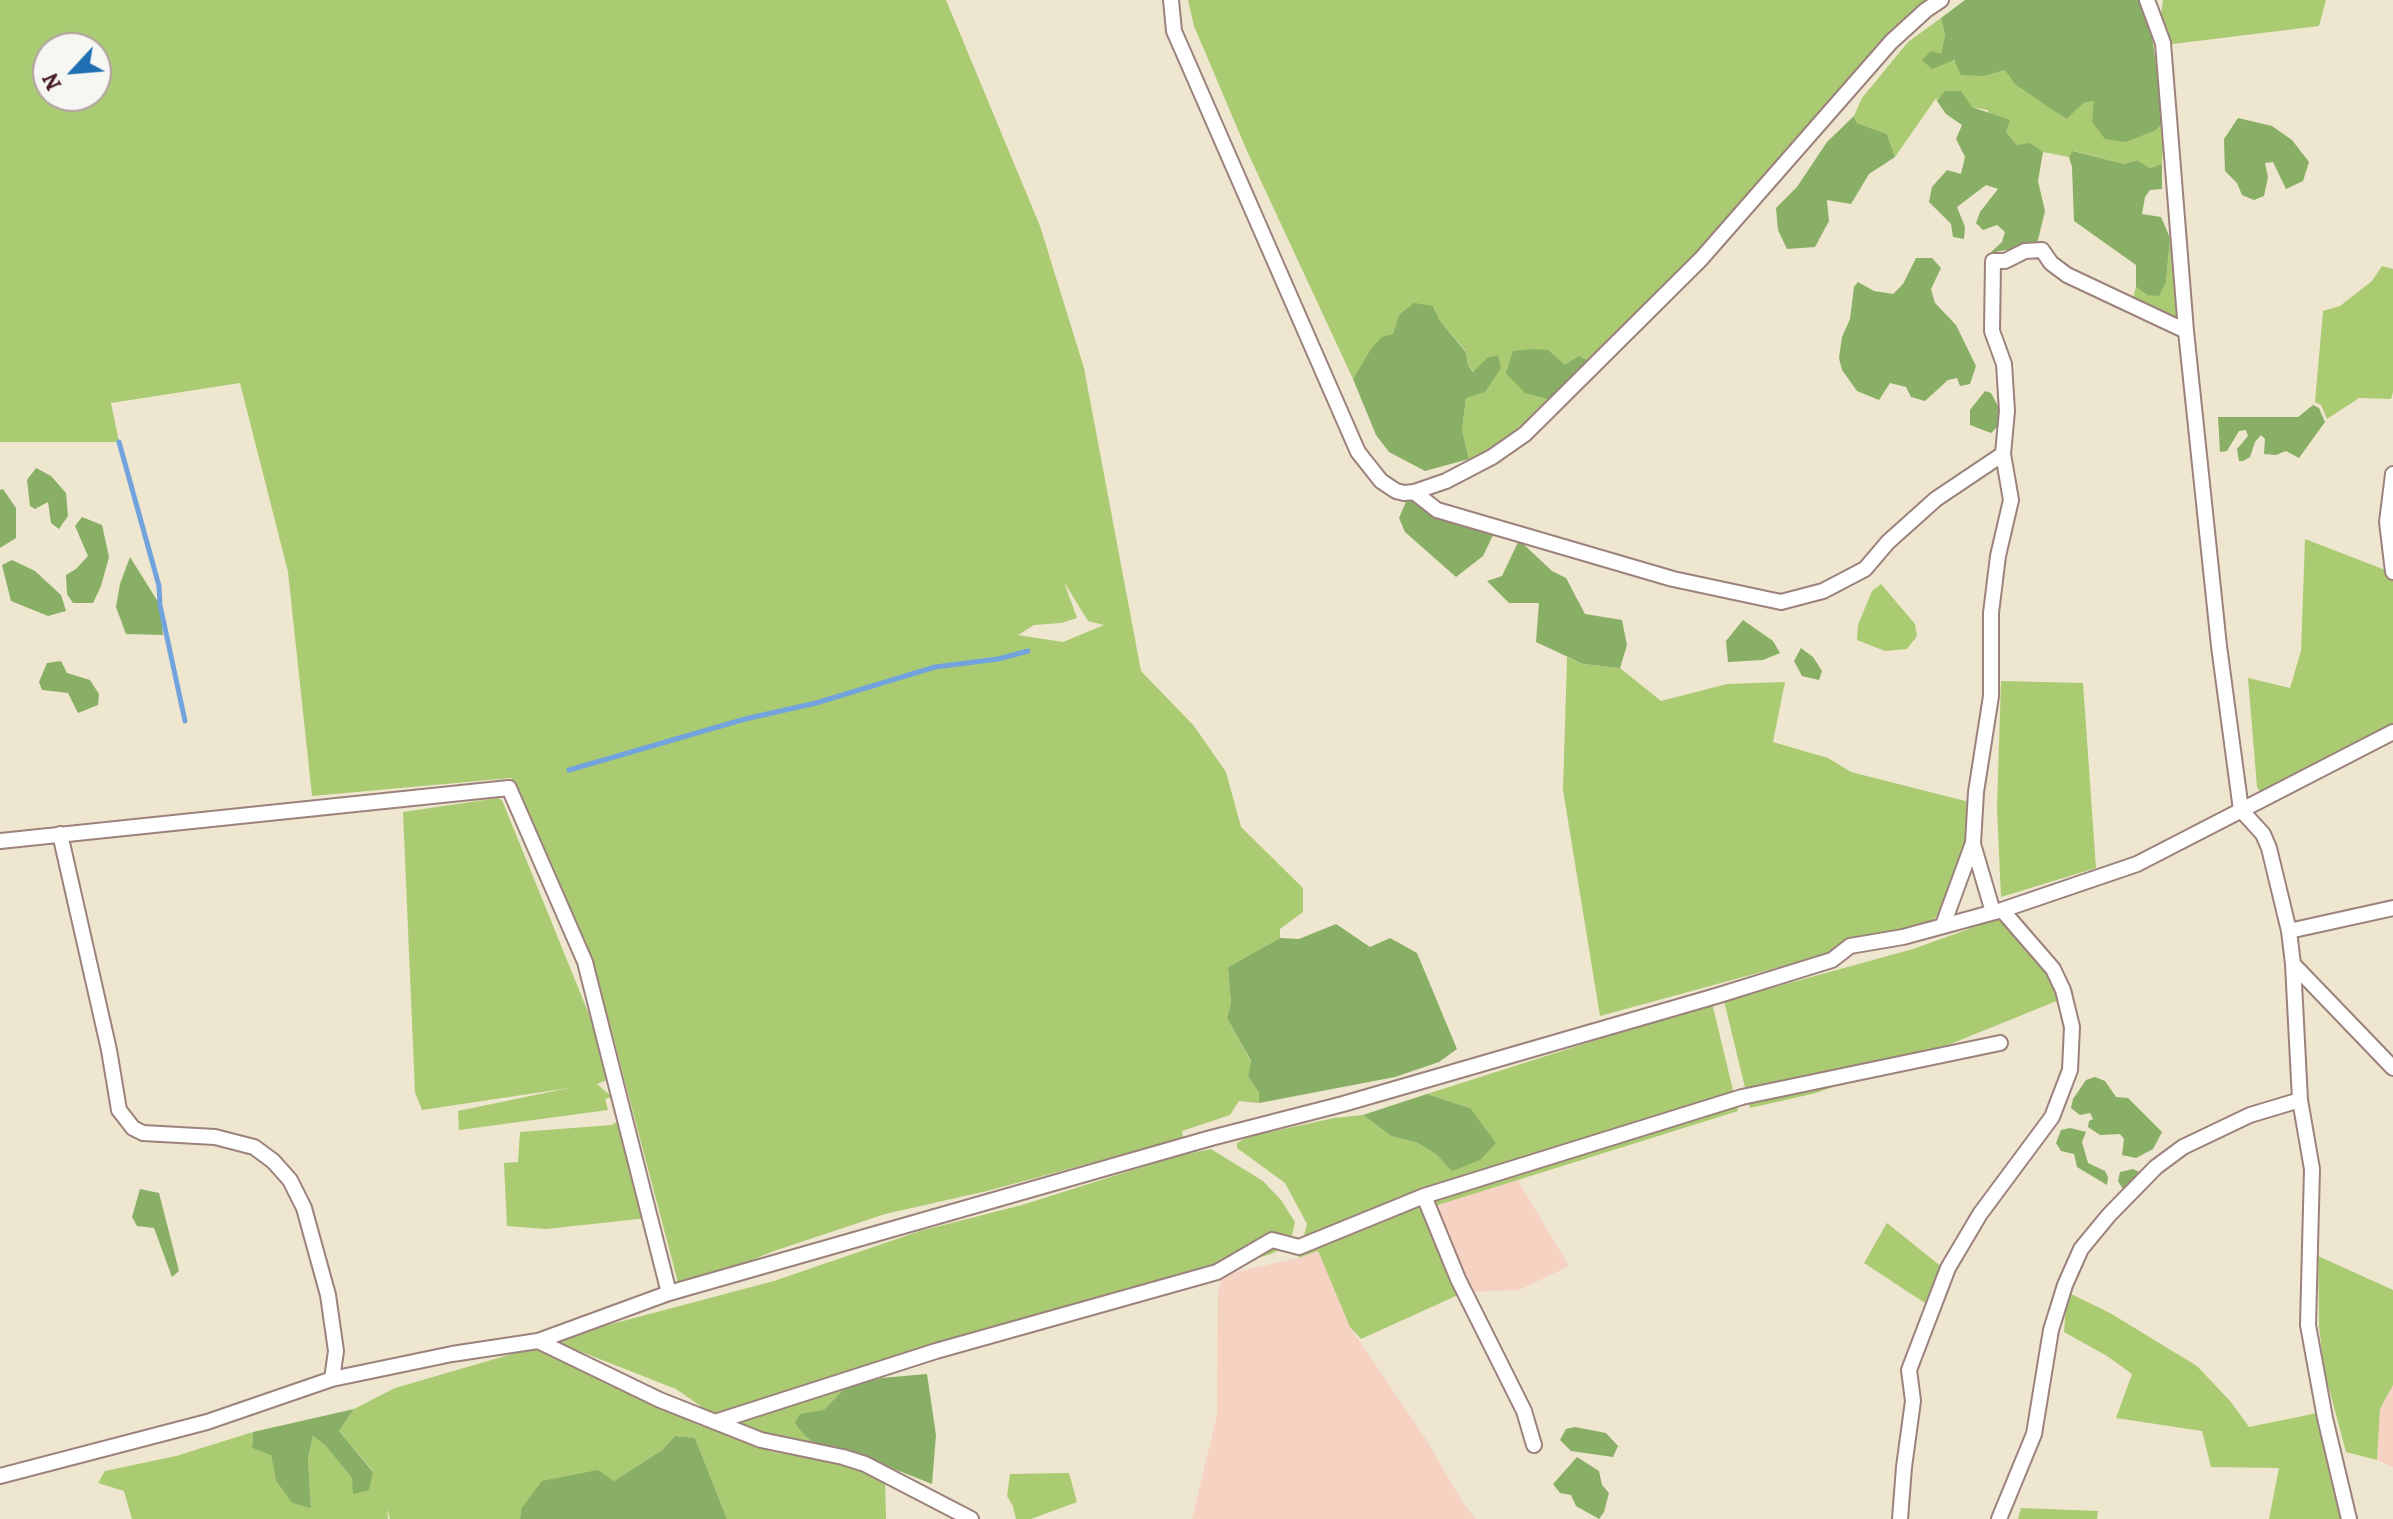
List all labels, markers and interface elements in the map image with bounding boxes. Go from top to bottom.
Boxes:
north arrow [32,32,112,112]
text: N [35,68,69,95]

